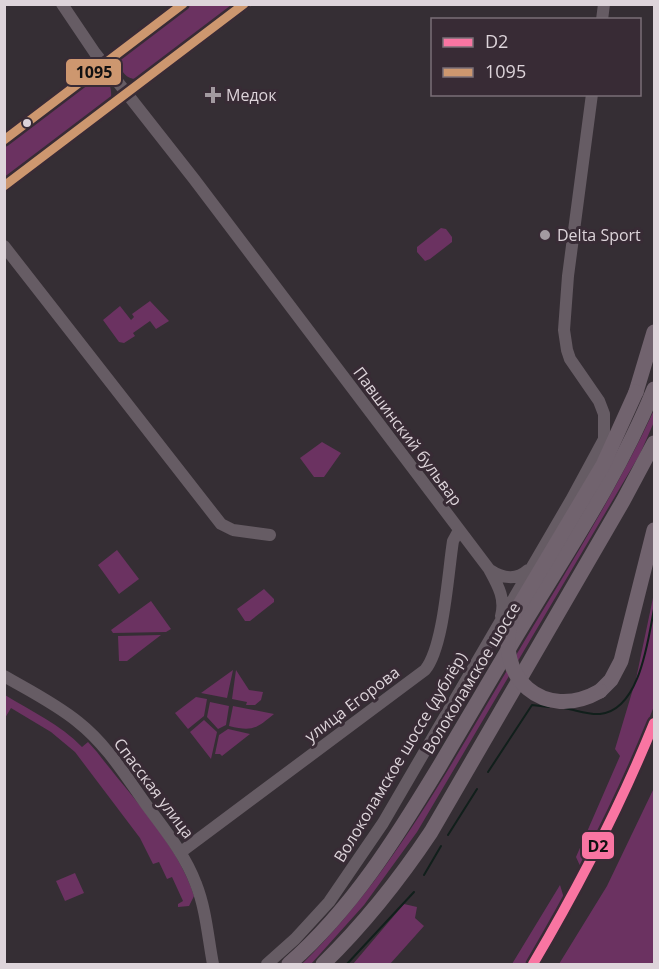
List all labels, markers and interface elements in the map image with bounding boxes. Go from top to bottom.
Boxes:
legend [431,18,641,96]
text: D2 [485,29,508,53]
line badge: 1095 [65,58,122,86]
text: 1095 [485,59,526,83]
text: 1095 [76,61,112,83]
place label: Медок [226,84,277,106]
marker: Медок [204,86,222,104]
unlabelled marker [21,117,33,129]
place label: Delta Sport [557,224,641,246]
marker: Delta Sport [538,228,552,242]
street label: Павшинский бульвар [348,362,468,510]
street label: Волоколамское шоссе [417,598,525,758]
street label: Волоколамское шоссе (дублёр) [328,648,472,866]
street label: улица Егорова [300,661,404,747]
street label: Спасская улица [109,733,199,843]
line badge: D2 [581,831,615,860]
text: D2 [588,835,609,857]

